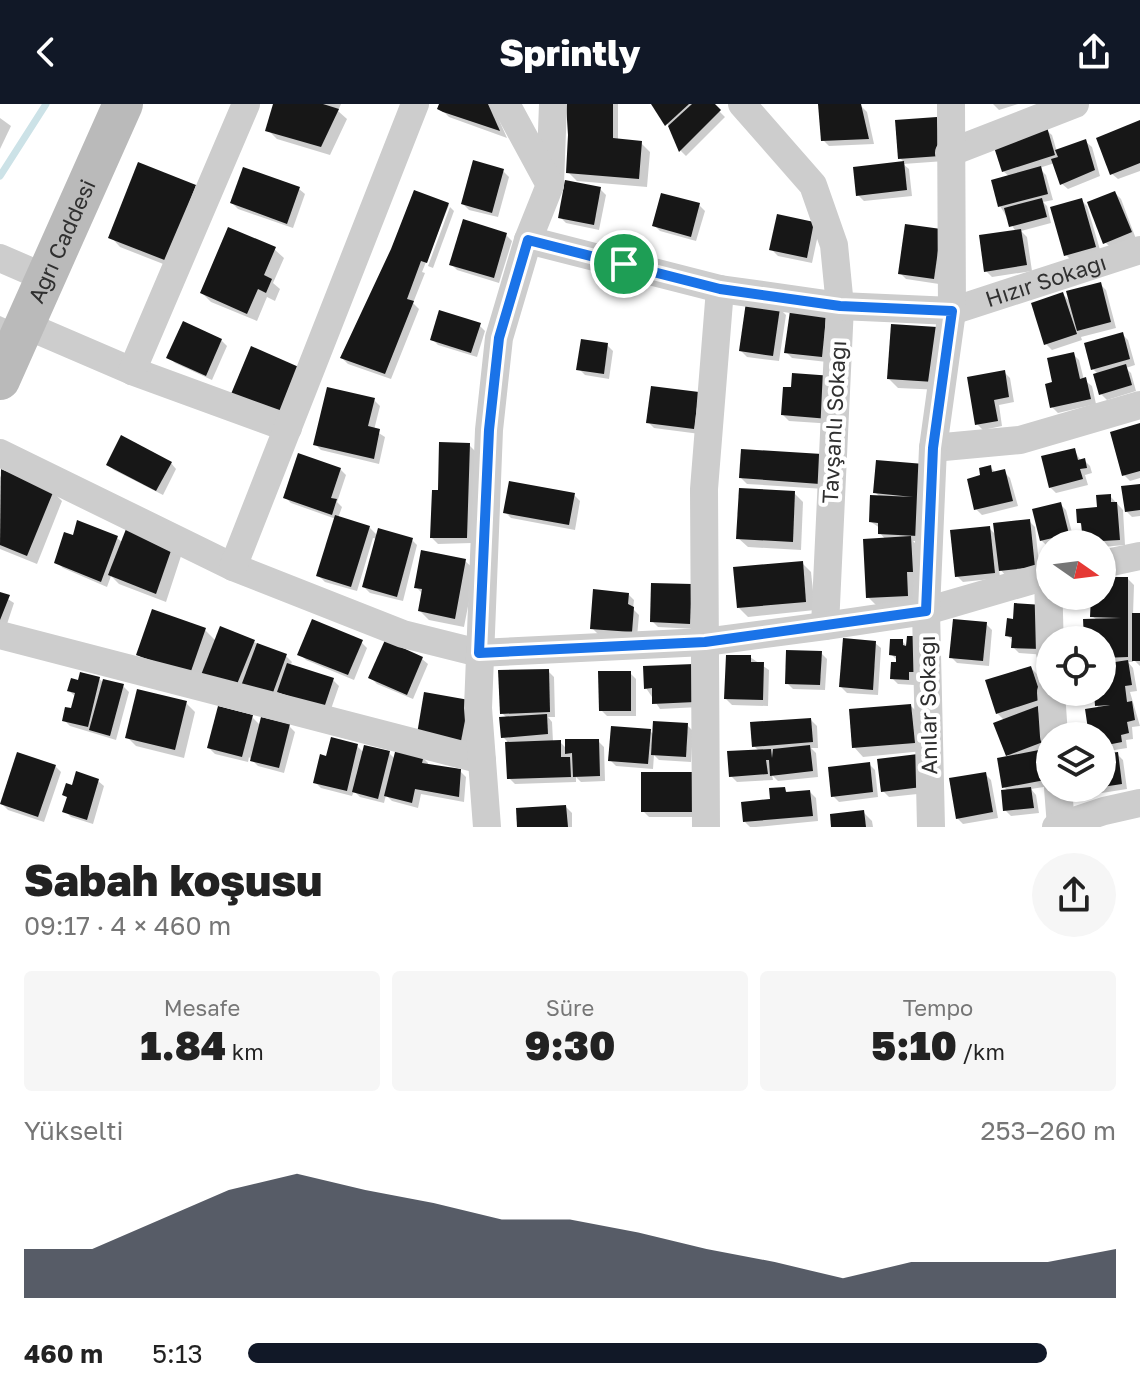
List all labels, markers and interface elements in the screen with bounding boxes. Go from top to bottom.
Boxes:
icon: back [24,30,68,74]
icon: share [1072,30,1116,74]
text: Sprintly [499,31,641,74]
street label: Ağrı Caddesi [22,175,101,307]
pin [590,230,658,298]
icon: arrive [602,242,646,286]
street label: Hızır Sokağı [982,248,1109,312]
street label: Tavşanlı Sokağı [816,340,851,504]
north arrow [1036,530,1116,610]
map controls [1036,530,1116,802]
button: locate [1036,626,1116,706]
street label: Anılar Sokağı [913,635,942,775]
button: layers [1036,722,1116,802]
text: Sabah koşusu [24,853,322,906]
button: share [1032,853,1116,937]
text: 09:17 · 4 × 460 m [24,910,231,941]
text: Mesafe [164,994,240,1021]
text: Süre [546,994,594,1021]
text: Tempo [903,994,973,1021]
text: 1.84 [140,1021,226,1069]
text: 9:30 [525,1021,615,1069]
text: 5:10 [871,1021,957,1069]
text: km [226,1038,264,1065]
text: /km [957,1038,1005,1065]
text: Yükselti [24,1115,124,1146]
text: 253–260 m [980,1115,1116,1146]
text: 460 m [24,1338,103,1369]
text: 5:13 [152,1338,203,1369]

